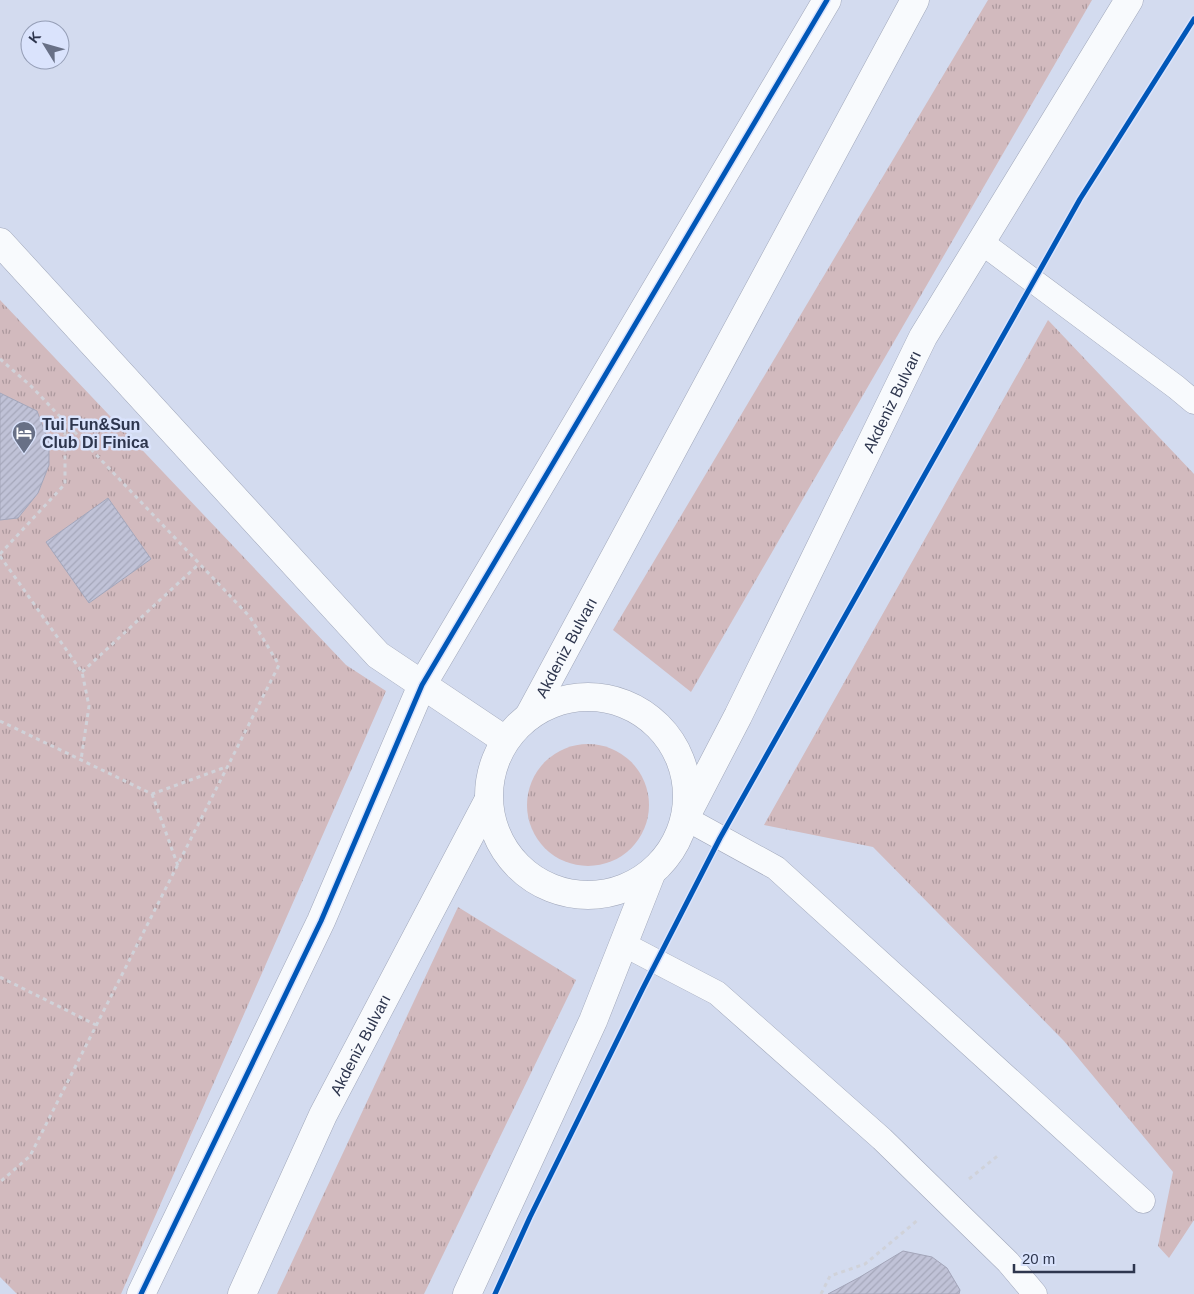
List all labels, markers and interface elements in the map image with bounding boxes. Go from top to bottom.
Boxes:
north arrow [20,20,70,70]
text: K [25,28,44,46]
street label: Akdeniz Bulvarı [860,348,924,455]
place label: Tui Fun&Sun Club Di Finica [42,416,149,451]
hotel icon: Tui Fun&Sun Club Di Finica [11,420,37,454]
street label: Akdeniz Bulvarı [533,595,600,701]
street label: Akdeniz Bulvarı [327,992,394,1098]
scale bar [1014,1242,1134,1274]
text: 20 m [1022,1250,1055,1267]

